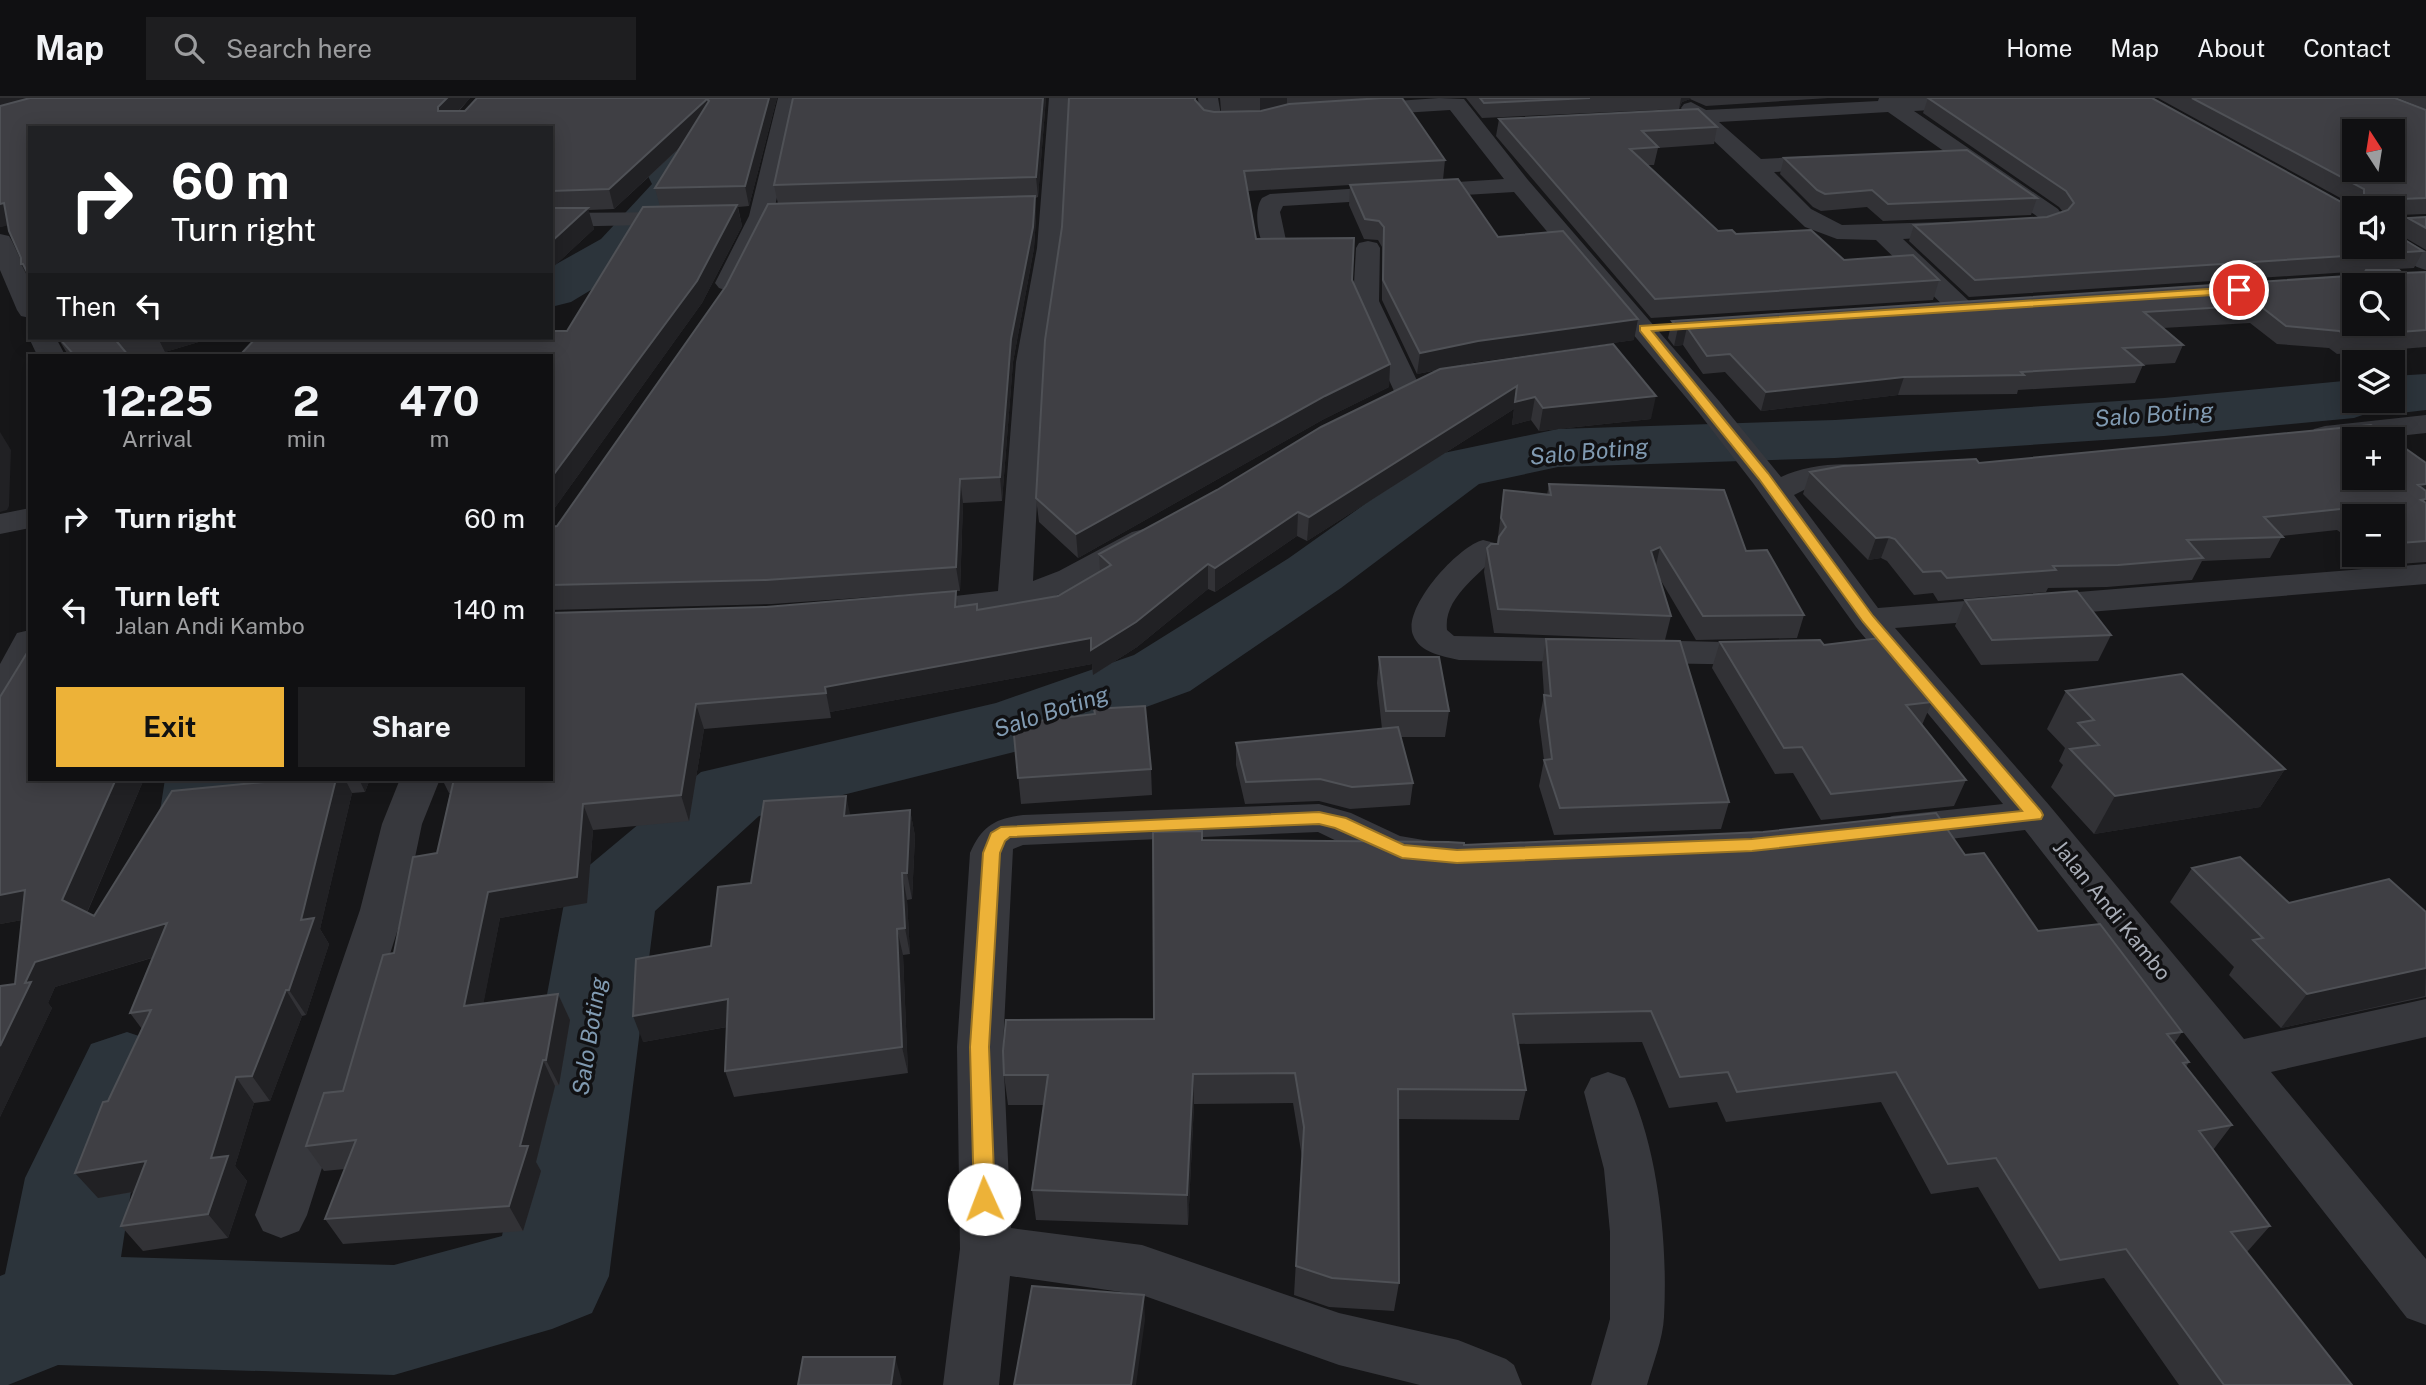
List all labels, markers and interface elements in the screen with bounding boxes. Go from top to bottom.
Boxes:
search box [146,17,636,80]
text: Map [35,29,104,67]
icon: search [170,29,208,67]
text: Search here [226,33,372,64]
text: Home [2006,34,2072,62]
text: Map [2110,34,2159,62]
text: About [2197,34,2265,62]
text: Contact [2303,34,2391,62]
north arrow [2342,119,2404,182]
map controls [2342,119,2405,567]
text: 60 m [171,152,290,210]
icon: right [56,154,147,245]
button: sound [2342,196,2405,259]
text: Turn right [171,211,316,248]
pin [2209,260,2269,320]
icon: arrive [2220,271,2258,309]
button: search [2342,273,2405,336]
icon: left [130,287,168,325]
text: Then [56,291,116,322]
button: layers [2342,350,2405,413]
text: 12:25 [101,376,213,425]
text: 2 [293,376,319,425]
text: 470 [399,376,480,425]
water label: Salo Boting [2094,396,2215,432]
text: Arrival [122,425,193,452]
text: min [287,425,326,452]
text: m [429,425,449,452]
button: + [2342,427,2405,490]
water label: Salo Boting [1528,432,1650,470]
icon: right [56,500,94,538]
text: Turn right [115,503,237,534]
text: 60 m [464,503,525,534]
button: − [2342,504,2405,567]
text: Turn left [115,581,220,612]
icon: left [56,591,94,629]
text: 140 m [453,594,525,625]
text: Jalan Andi Kambo [115,612,305,639]
water label: Salo Boting [990,680,1112,742]
button: Exit [56,687,284,767]
button: Share [298,687,525,767]
street label: Jalan Andi Kambo [2048,835,2176,985]
water label: Salo Boting [566,975,612,1097]
position arrow [947,1162,1021,1236]

